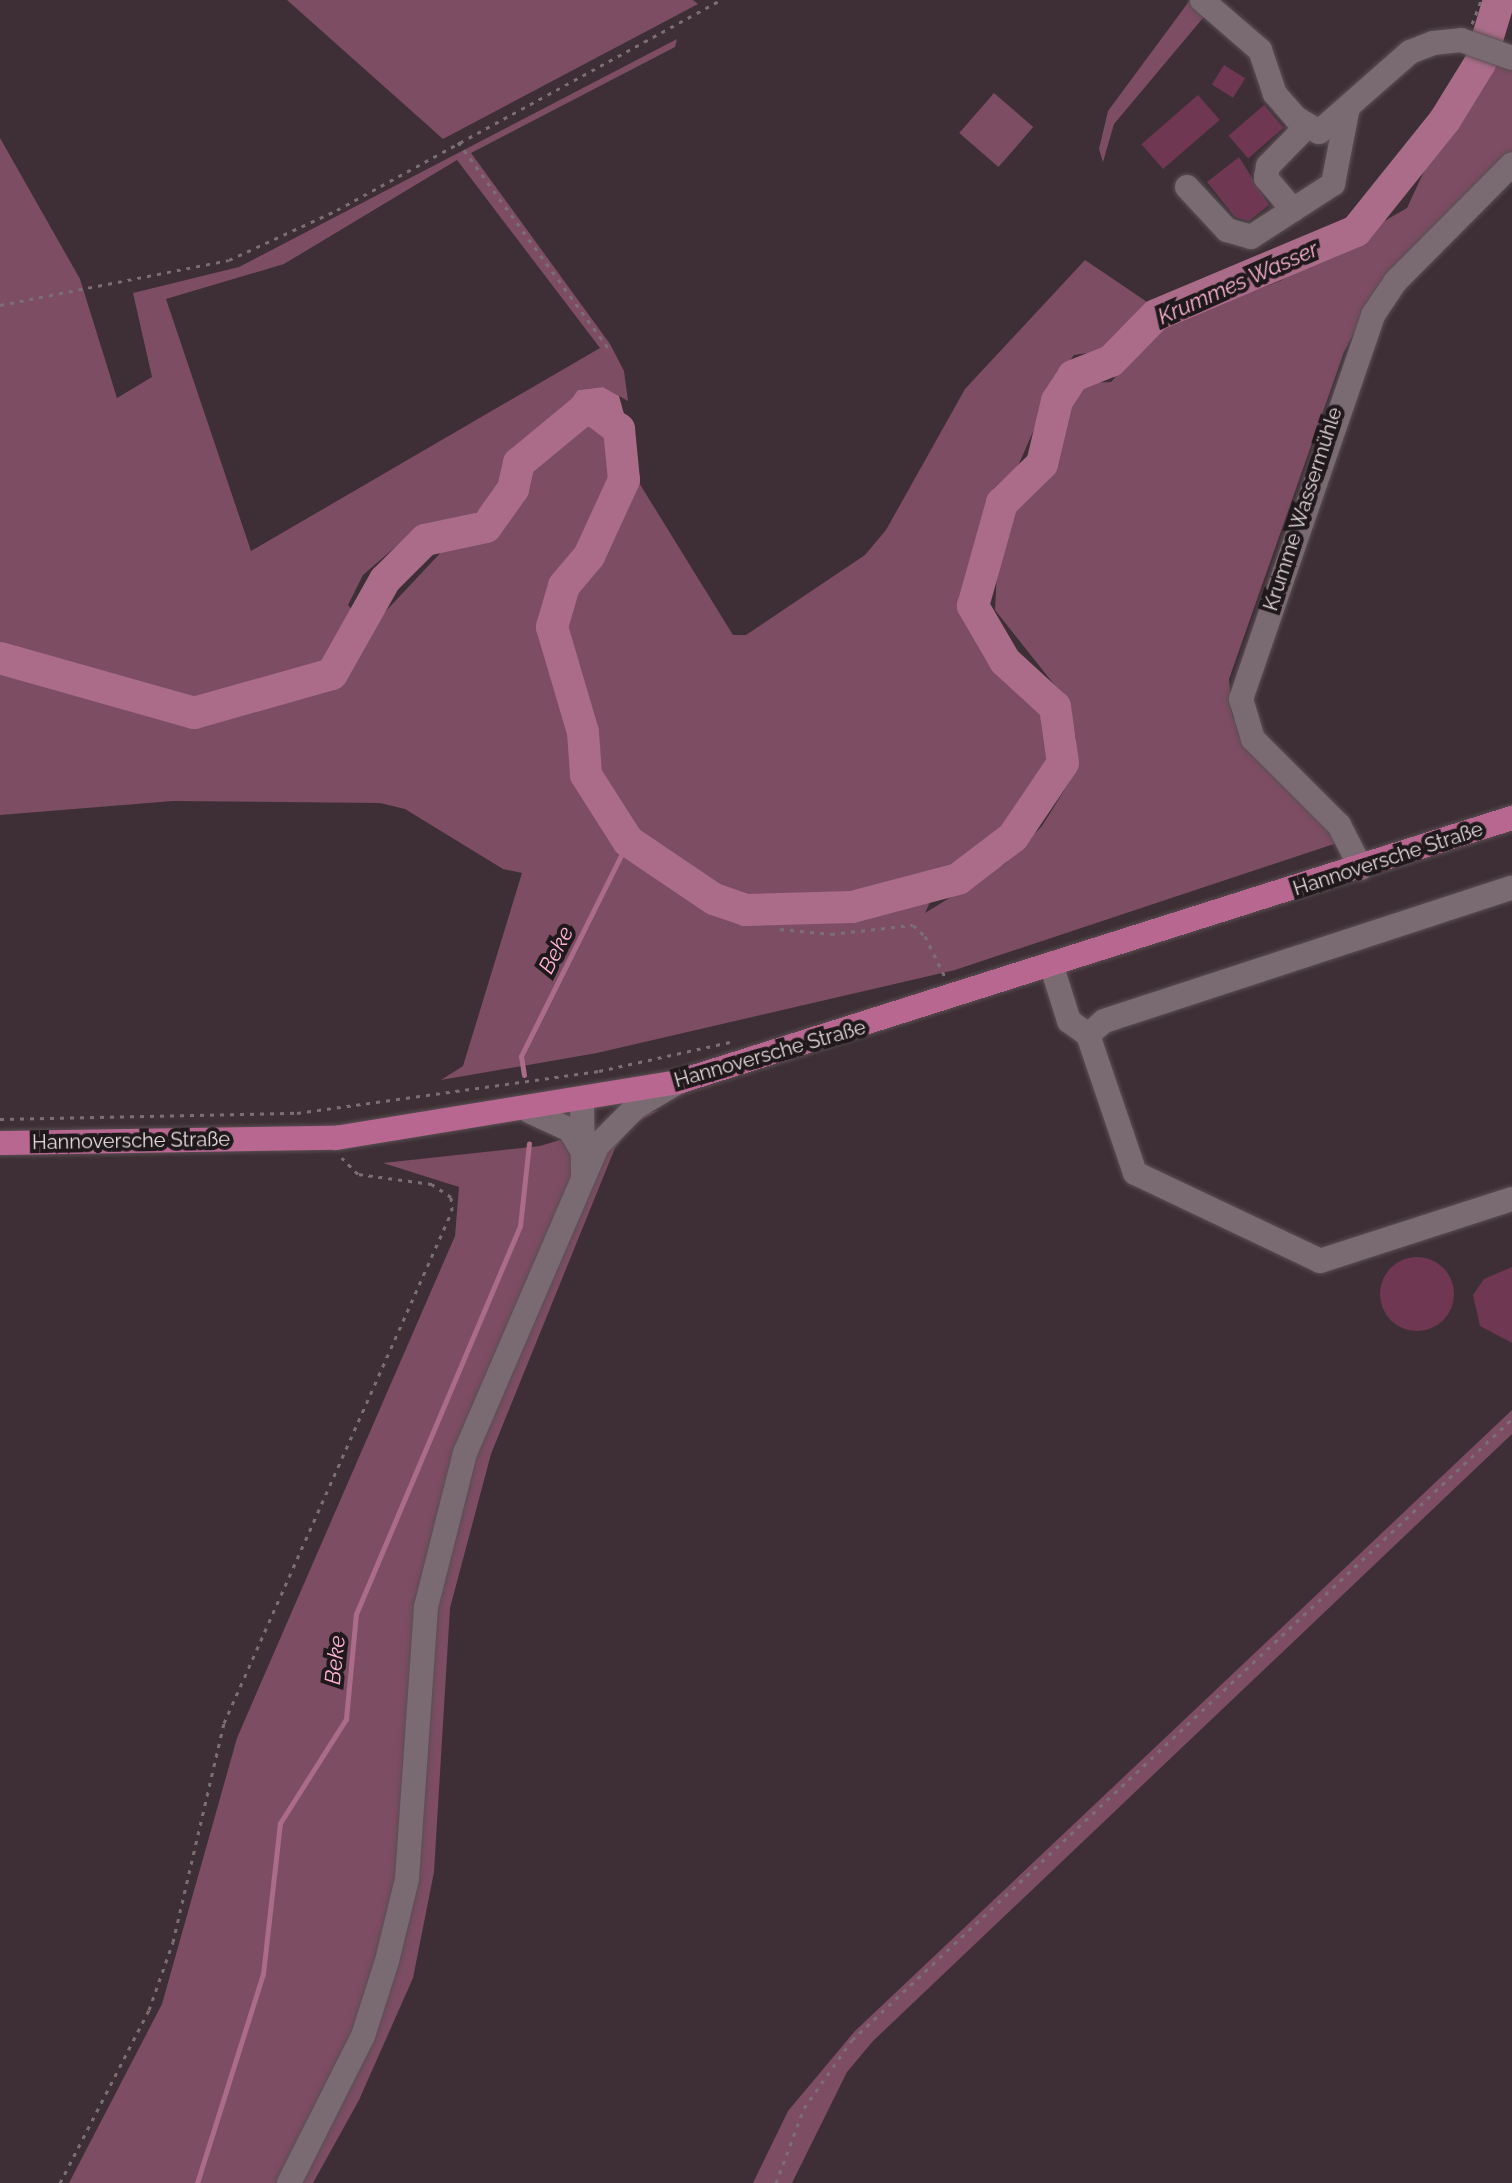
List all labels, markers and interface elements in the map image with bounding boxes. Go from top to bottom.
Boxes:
water label: Krummes Wasser [1153,236,1323,330]
street label: Krumme Wassermühle [1259,404,1347,614]
street label: Hannoversche Straße [1290,817,1486,901]
water label: Beke [533,922,579,978]
street label: Hannoversche Straße [672,1015,868,1093]
street label: Hannoversche Straße [32,1127,230,1155]
water label: Beke [319,1634,351,1686]

